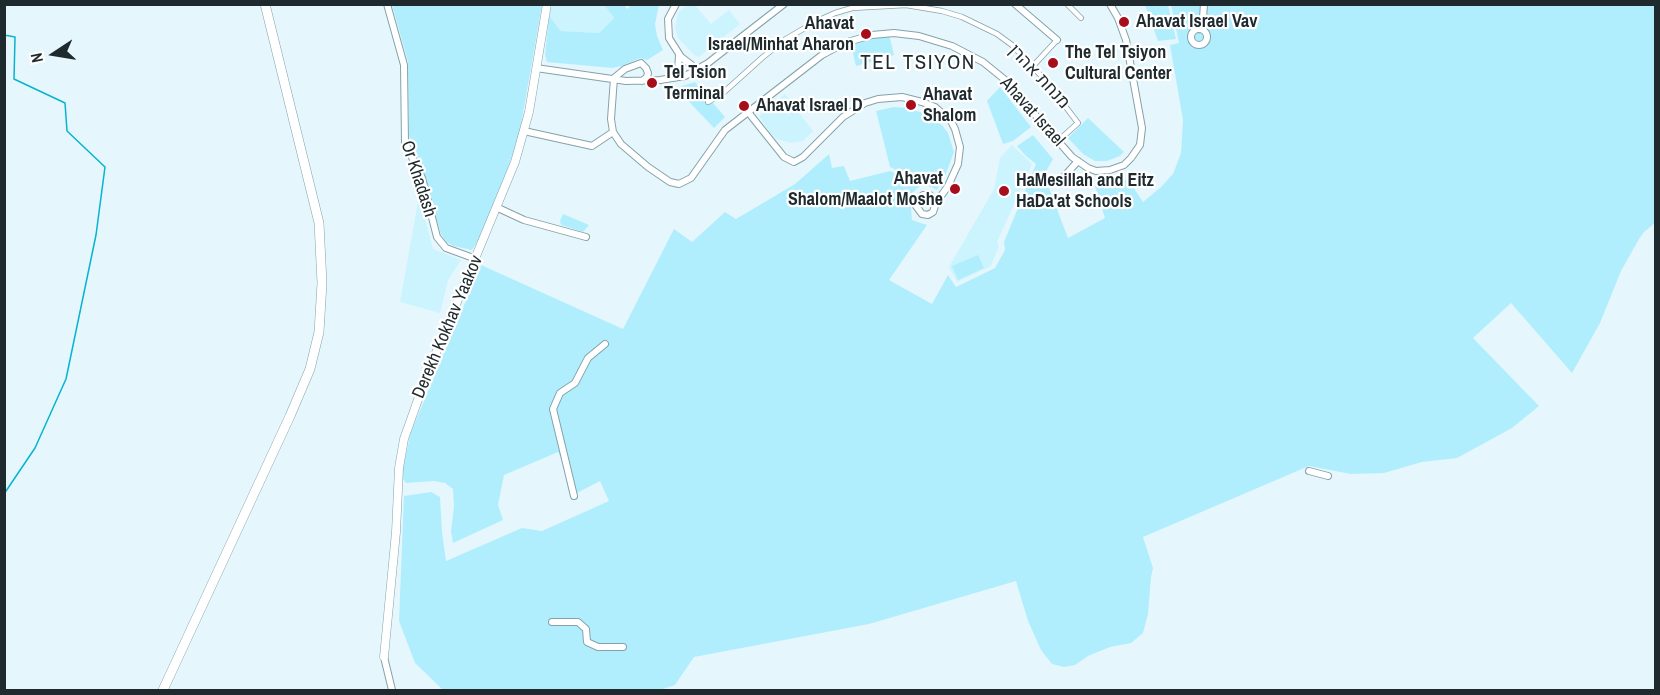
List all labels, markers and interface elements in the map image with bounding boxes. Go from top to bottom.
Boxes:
place label: Ahavat Israel Vav [1136,11,1257,33]
place label: Ahavat Israel/Minhat Aharon [708,13,854,56]
marker: Ahavat Israel Vav [1117,15,1131,29]
north arrow [24,24,84,84]
marker: Ahavat Israel/Minhat Aharon [859,27,873,41]
street label: מנחת אהרן [1004,40,1074,114]
place label: The Tel Tsiyon Cultural Center [1065,42,1172,84]
district label: TEL TSIYON [860,50,976,76]
text: N [25,51,48,65]
marker: The Tel Tsiyon Cultural Center [1046,56,1060,70]
place label: Tel Tsion Terminal [664,62,727,104]
street label: Ahavat Israel [995,73,1069,151]
marker: Tel Tsion Terminal [645,76,659,90]
place label: Ahavat Shalom [923,84,976,127]
place label: Ahavat Israel D [756,95,863,117]
marker: Ahavat Shalom [904,98,918,112]
marker: Ahavat Israel D [737,99,751,113]
street label: Or Khadash [396,138,440,220]
place label: Ahavat Shalom/Maalot Moshe [788,168,943,210]
place label: HaMesillah and Eitz HaDa'at Schools [1016,170,1154,213]
marker: Ahavat Shalom/Maalot Moshe [948,182,962,196]
marker: HaMesillah and Eitz HaDa'at Schools [997,184,1011,198]
street label: Derekh Kokhav Yaakov [408,252,488,402]

